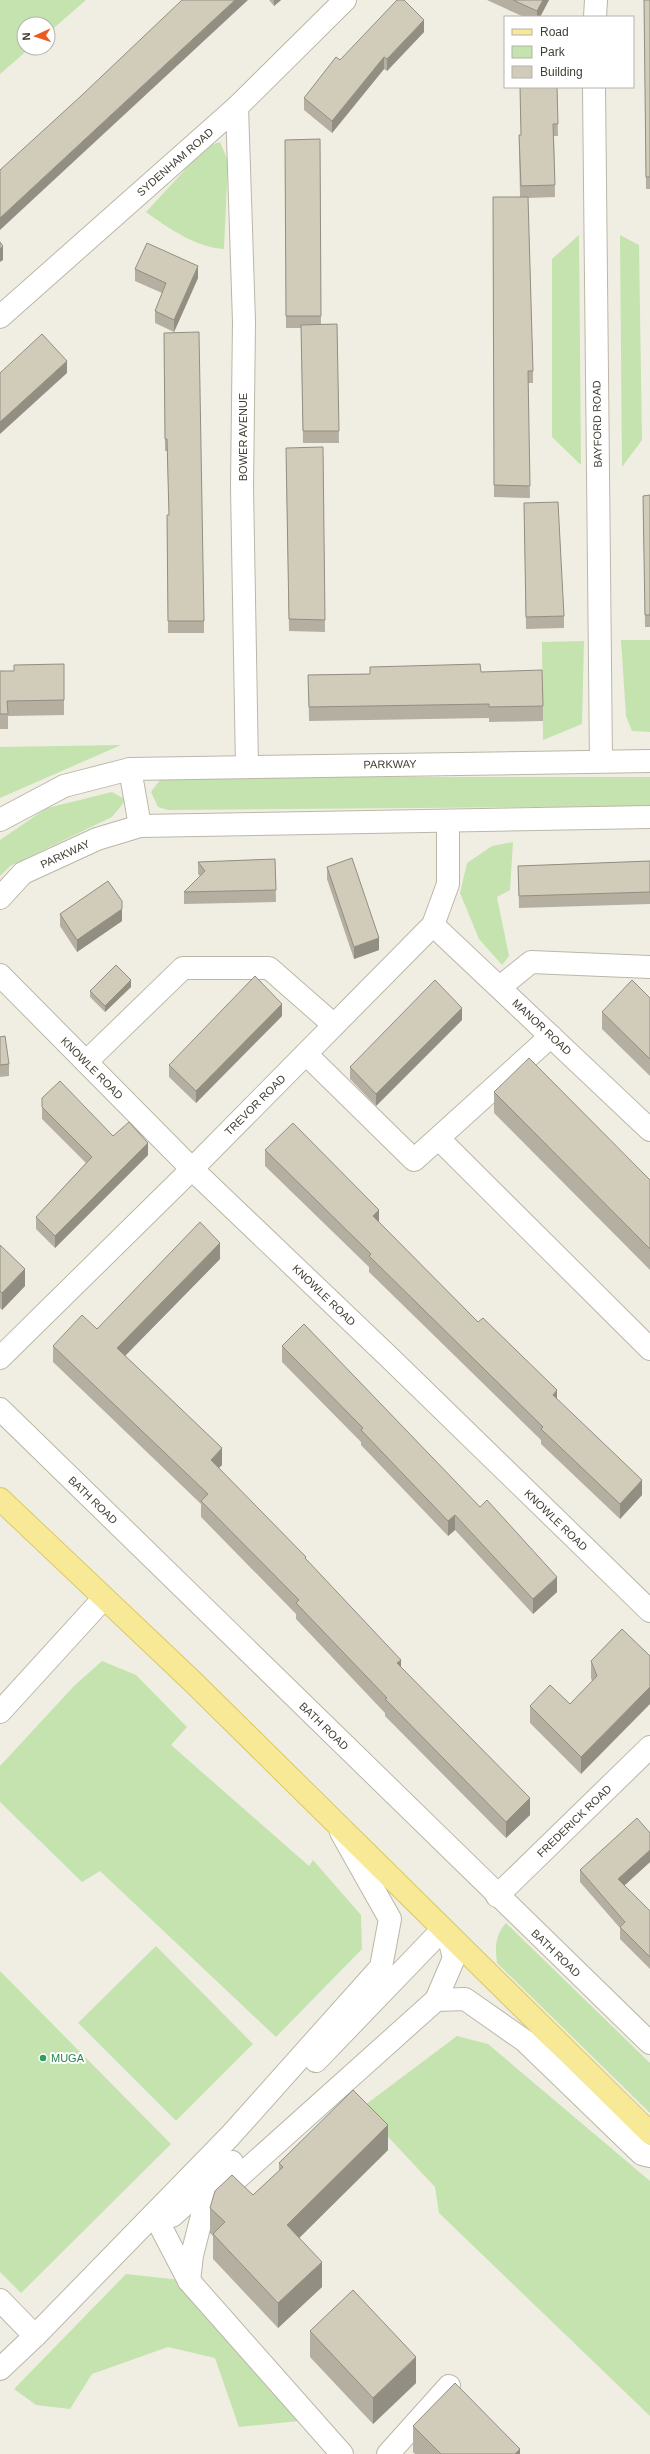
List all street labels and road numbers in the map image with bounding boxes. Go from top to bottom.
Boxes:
street label: SYDENHAM ROAD [134,126,216,198]
street label: BAYFORD ROAD [590,380,604,468]
street label: BOWER AVENUE [237,393,249,481]
street label: PARKWAY [363,758,417,770]
street label: PARKWAY [38,837,92,871]
street label: MANOR ROAD [510,997,574,1057]
street label: KNOWLE ROAD [59,1035,125,1101]
street label: TREVOR ROAD [222,1072,288,1138]
street label: KNOWLE ROAD [290,1262,358,1328]
street label: BATH ROAD [66,1474,120,1526]
street label: KNOWLE ROAD [522,1487,590,1553]
street label: BATH ROAD [297,1700,351,1752]
street label: FREDERICK ROAD [534,1782,614,1859]
street label: BATH ROAD [529,1927,583,1979]

